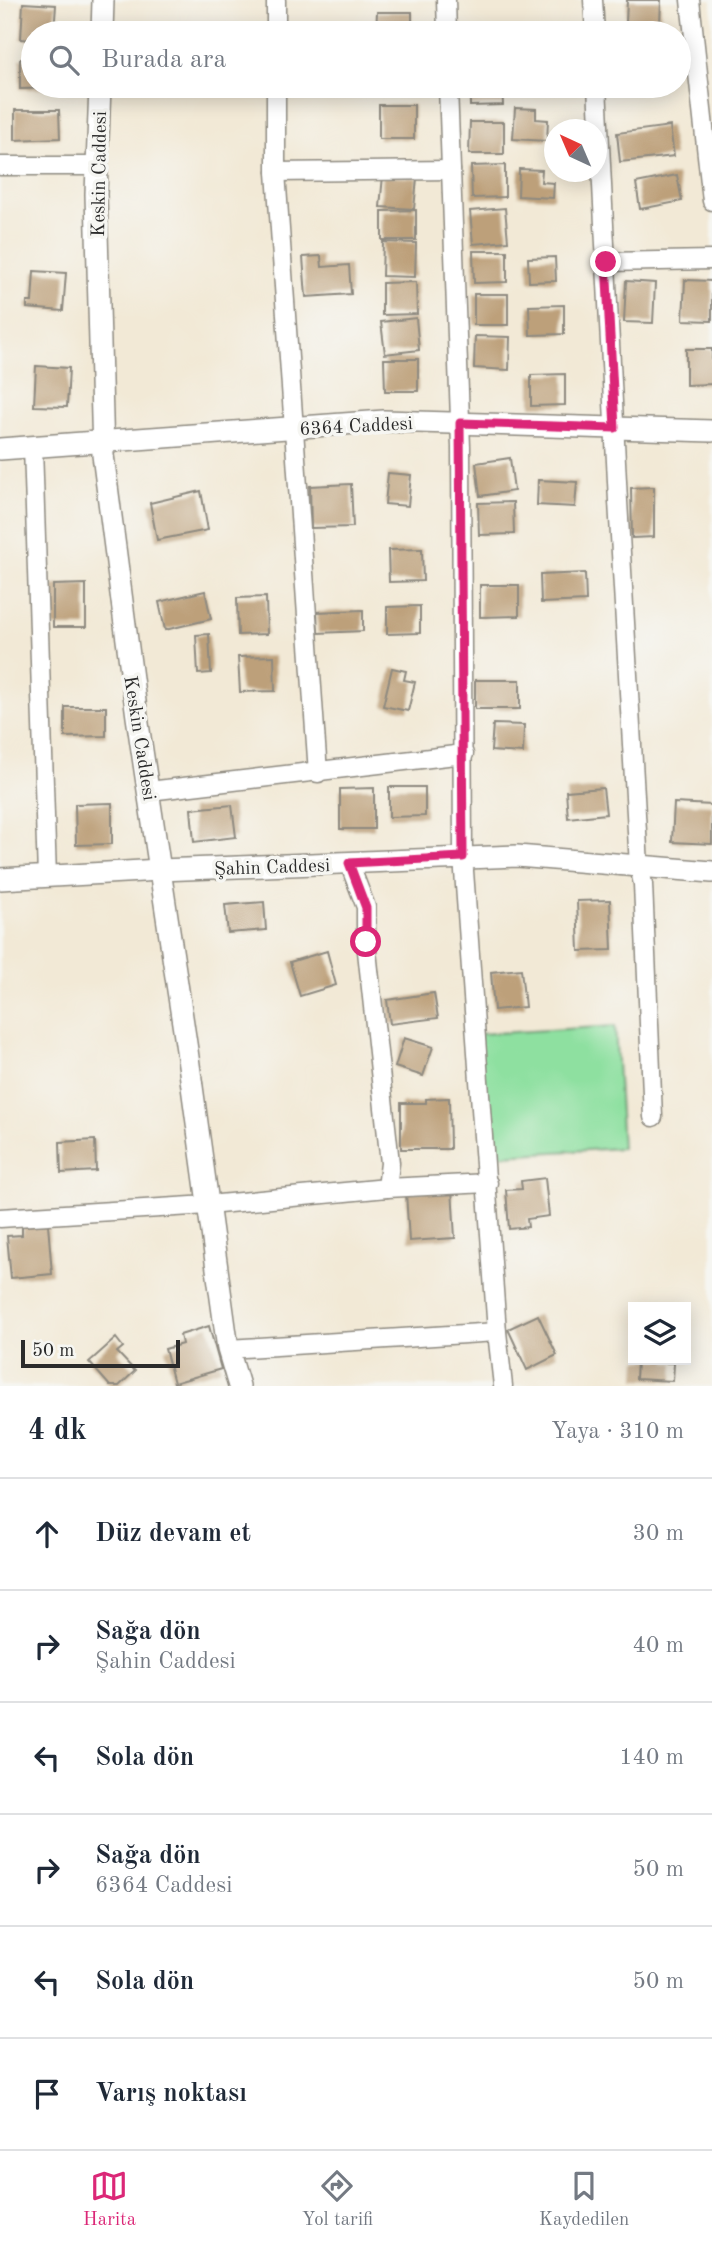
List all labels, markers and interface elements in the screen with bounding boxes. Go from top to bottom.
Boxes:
search box [21,21,691,98]
icon: search [45,41,83,79]
text: Burada ara [101,47,226,73]
street label: Keskin Caddesi [90,111,111,237]
north arrow [544,119,607,182]
route end [590,246,621,277]
street label: 6364 Caddesi [299,415,413,440]
street label: Keskin Caddesi [119,675,158,802]
street label: Şahin Caddesi [214,857,331,880]
route start [350,926,381,957]
map controls [628,1302,691,1365]
button: layers [628,1302,691,1365]
scale bar [21,1337,180,1369]
text: 50 m [32,1342,74,1361]
text: 4 dk [28,1416,87,1446]
text: Yaya · 310 m [551,1420,684,1443]
icon: ahead [28,1515,66,1553]
text: Düz devam et [95,1521,251,1547]
text: 30 m [633,1522,684,1545]
text: Sağa dön [95,1619,201,1645]
icon: right [28,1627,66,1665]
text: 40 m [633,1634,684,1657]
text: Şahin Caddesi [95,1650,236,1673]
icon: left [28,1739,66,1777]
text: Sola dön [95,1745,194,1771]
text: 140 m [619,1746,684,1769]
text: Sağa dön [95,1843,201,1869]
icon: right [28,1851,66,1889]
text: 50 m [633,1858,684,1881]
text: 6364 Caddesi [95,1874,232,1897]
icon: left [28,1963,66,2001]
text: Sola dön [95,1969,194,1995]
text: 50 m [633,1970,684,1993]
icon: arrive [28,2075,66,2113]
text: Varış noktası [95,2081,247,2107]
tab: Harita [83,2167,136,2232]
tab: Yol tarifi [302,2167,373,2232]
tab: Kaydedilen [539,2167,629,2232]

